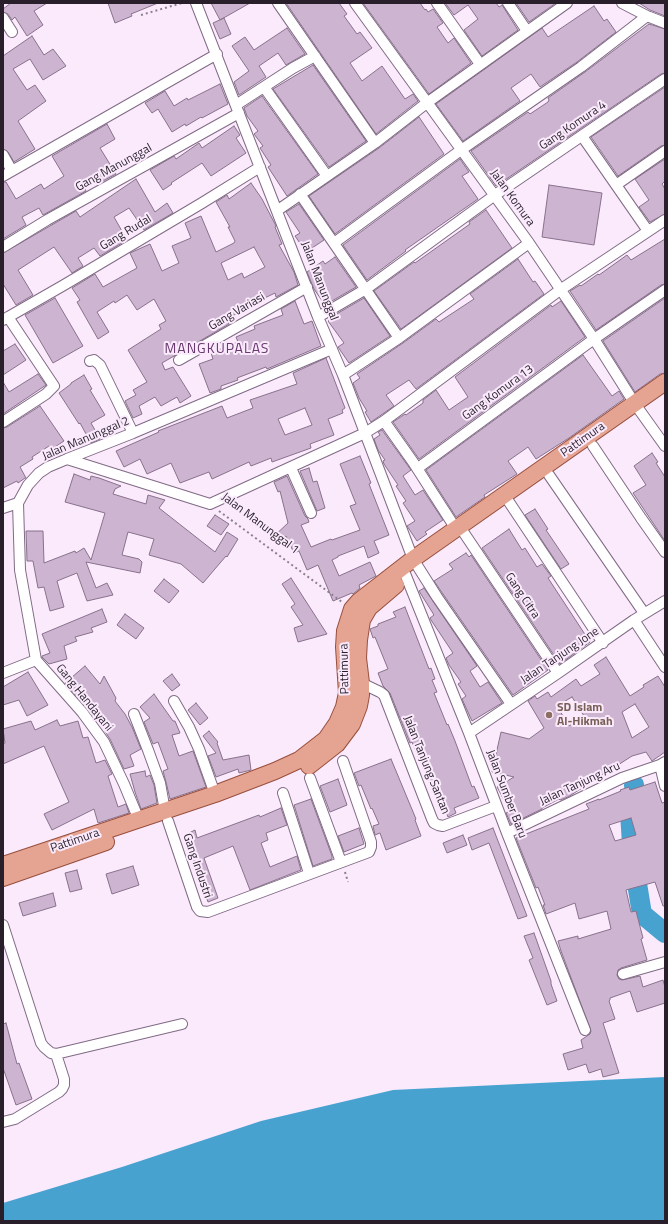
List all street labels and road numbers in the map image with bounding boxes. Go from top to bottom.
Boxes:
street label: Gang Komura 4 [537,98,609,154]
street label: Gang Manunggal [73,141,155,195]
street label: Jalan Komura [487,167,537,229]
street label: Gang Rudal [98,212,154,254]
street label: Jalan Manunggal [297,239,341,323]
street label: Gang Variasi [206,290,268,334]
street label: Gang Komura 13 [460,362,536,424]
street label: Jalan Manunggal 2 [40,414,132,464]
street label: Pattimura [558,420,608,460]
street label: Jalan Manunggal 1 [218,490,302,558]
street label: Gang Citra [501,570,543,622]
street label: Jalan Tanjung Jone [518,624,602,688]
street label: Pattimura [337,644,353,694]
street label: Gang Handayani [53,661,115,735]
street label: Jalan Tanjung Santan [400,714,452,816]
street label: Jalan Sumber Baru [483,748,529,840]
street label: Jalan Tanjung Aru [538,759,622,809]
street label: Pattimura [49,826,101,856]
street label: Gang Industri [179,832,215,900]

